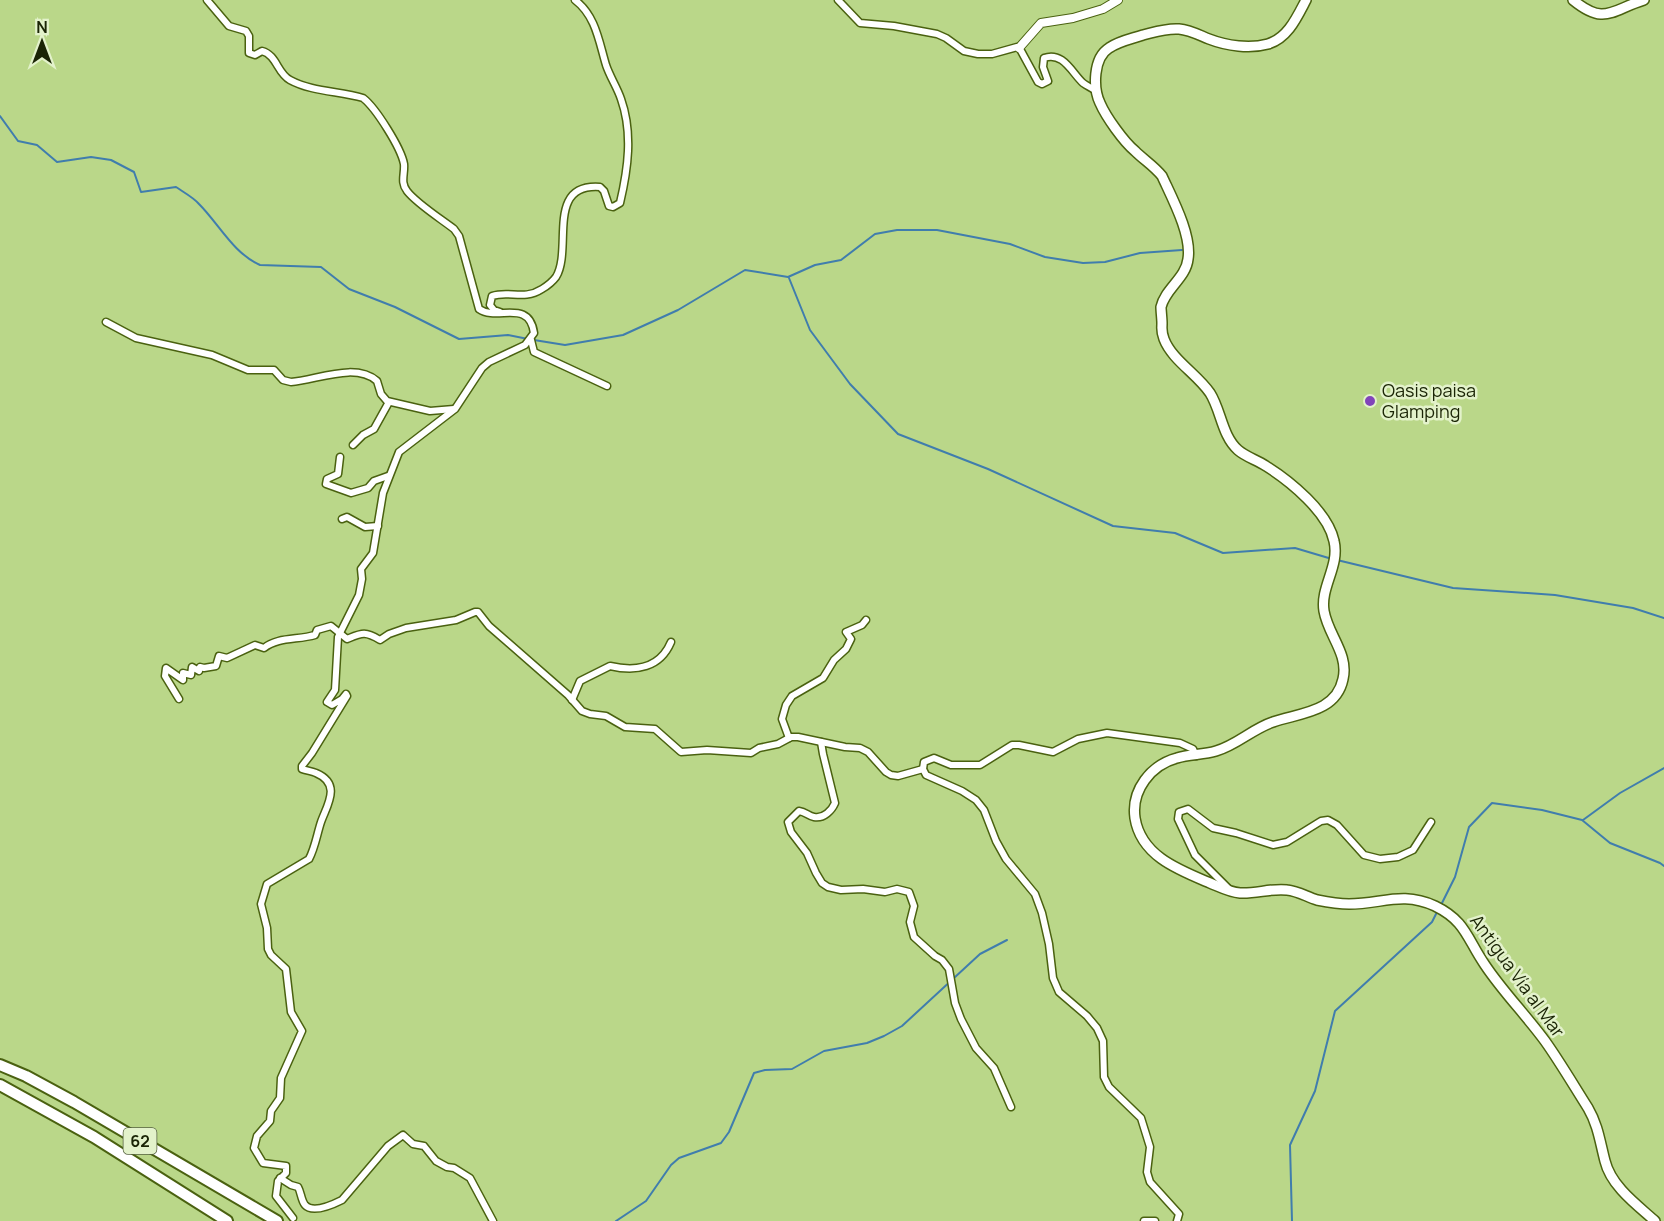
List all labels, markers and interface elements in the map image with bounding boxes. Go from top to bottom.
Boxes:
north arrow [12,12,72,72]
text: N [36,16,48,38]
place label: Oasis paisa Glamping [1382,378,1476,423]
marker: Oasis paisa Glamping [1363,394,1377,408]
street label: Antigua Vía al Mar [1465,909,1571,1042]
road number: 62 [124,1128,156,1154]

